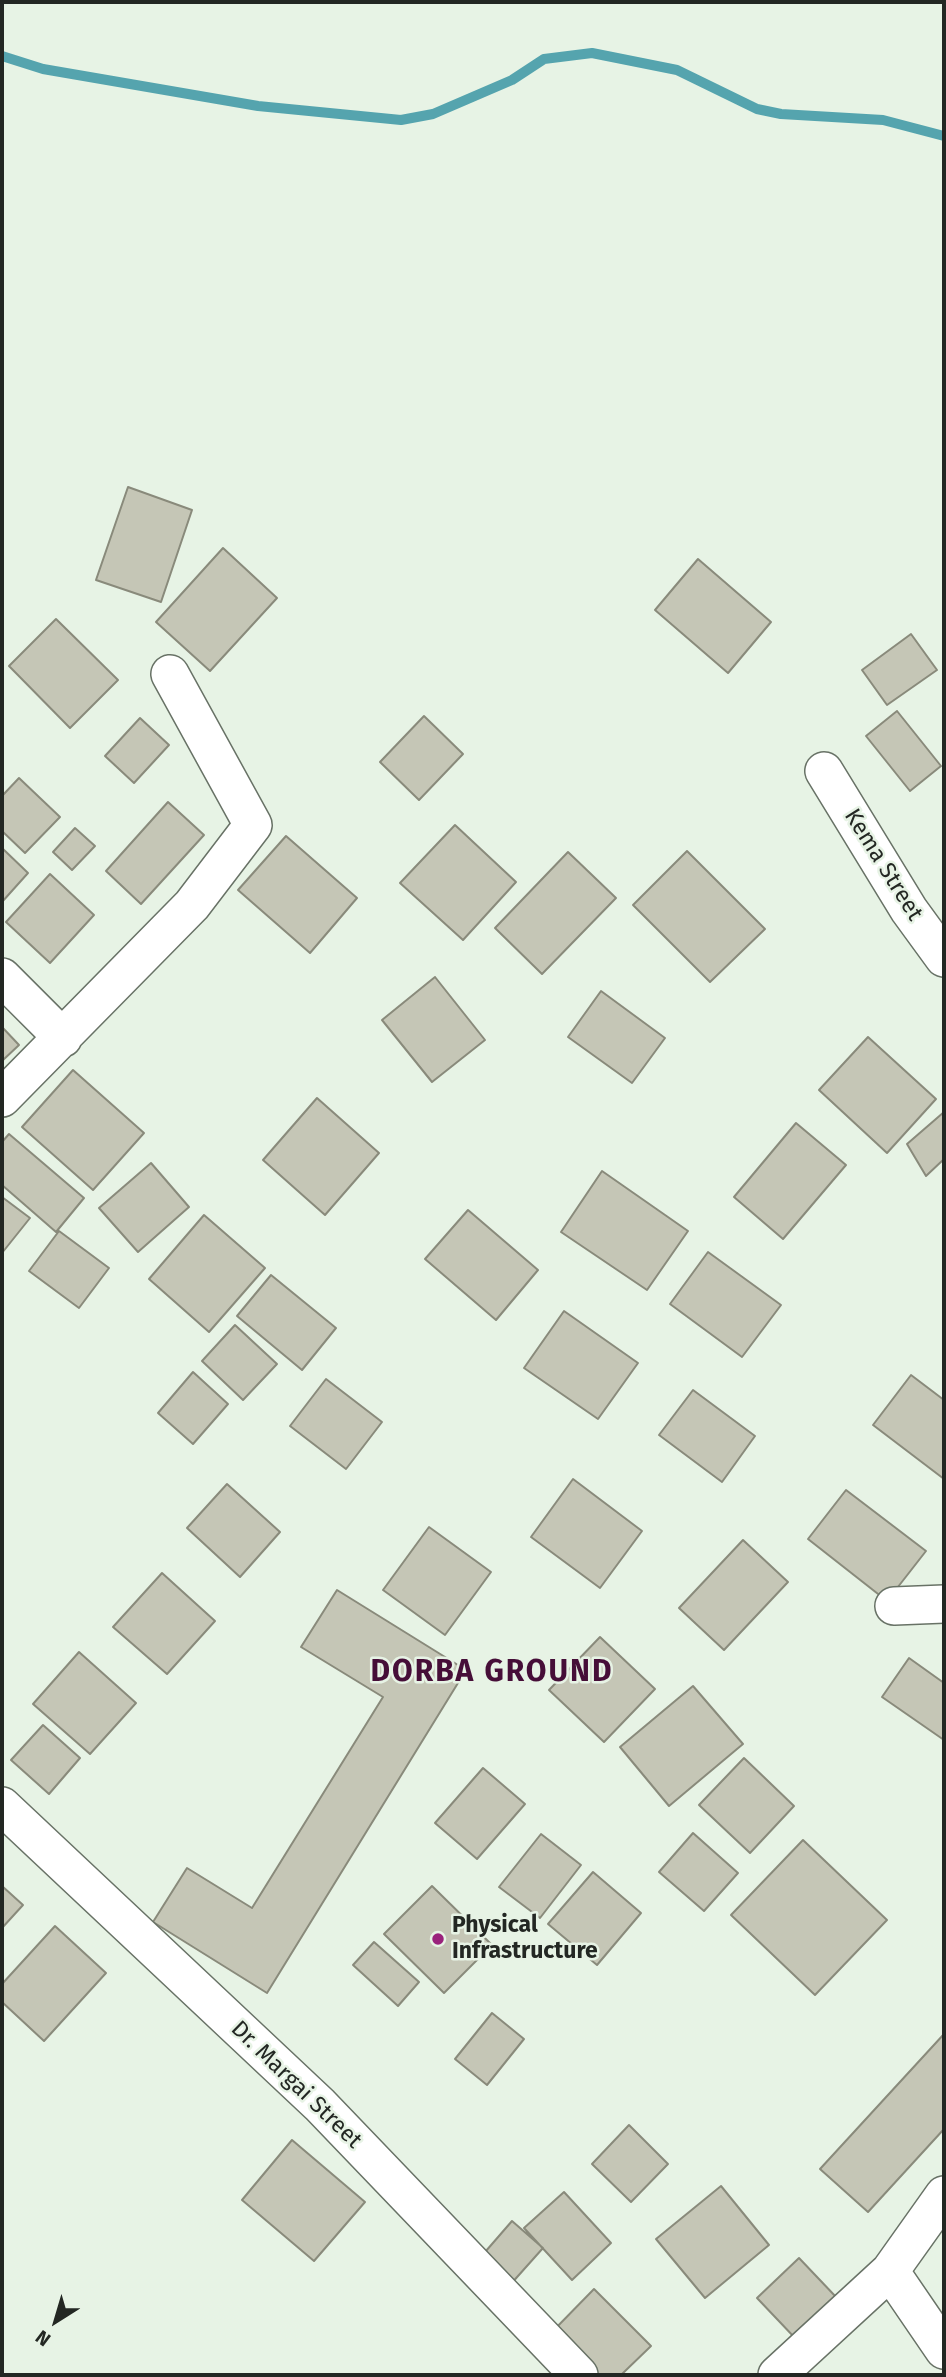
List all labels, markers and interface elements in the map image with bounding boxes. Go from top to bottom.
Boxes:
street label: Kema Street [838,804,928,926]
district label: DORBA GROUND [372,1655,612,1691]
place label: Physical Infrastructure [452,1912,598,1966]
marker: Physical Infrastructure [430,1931,446,1947]
street label: Dr. Margai Street [225,2016,367,2154]
north arrow [21,2286,91,2356]
text: N [31,2325,55,2351]

